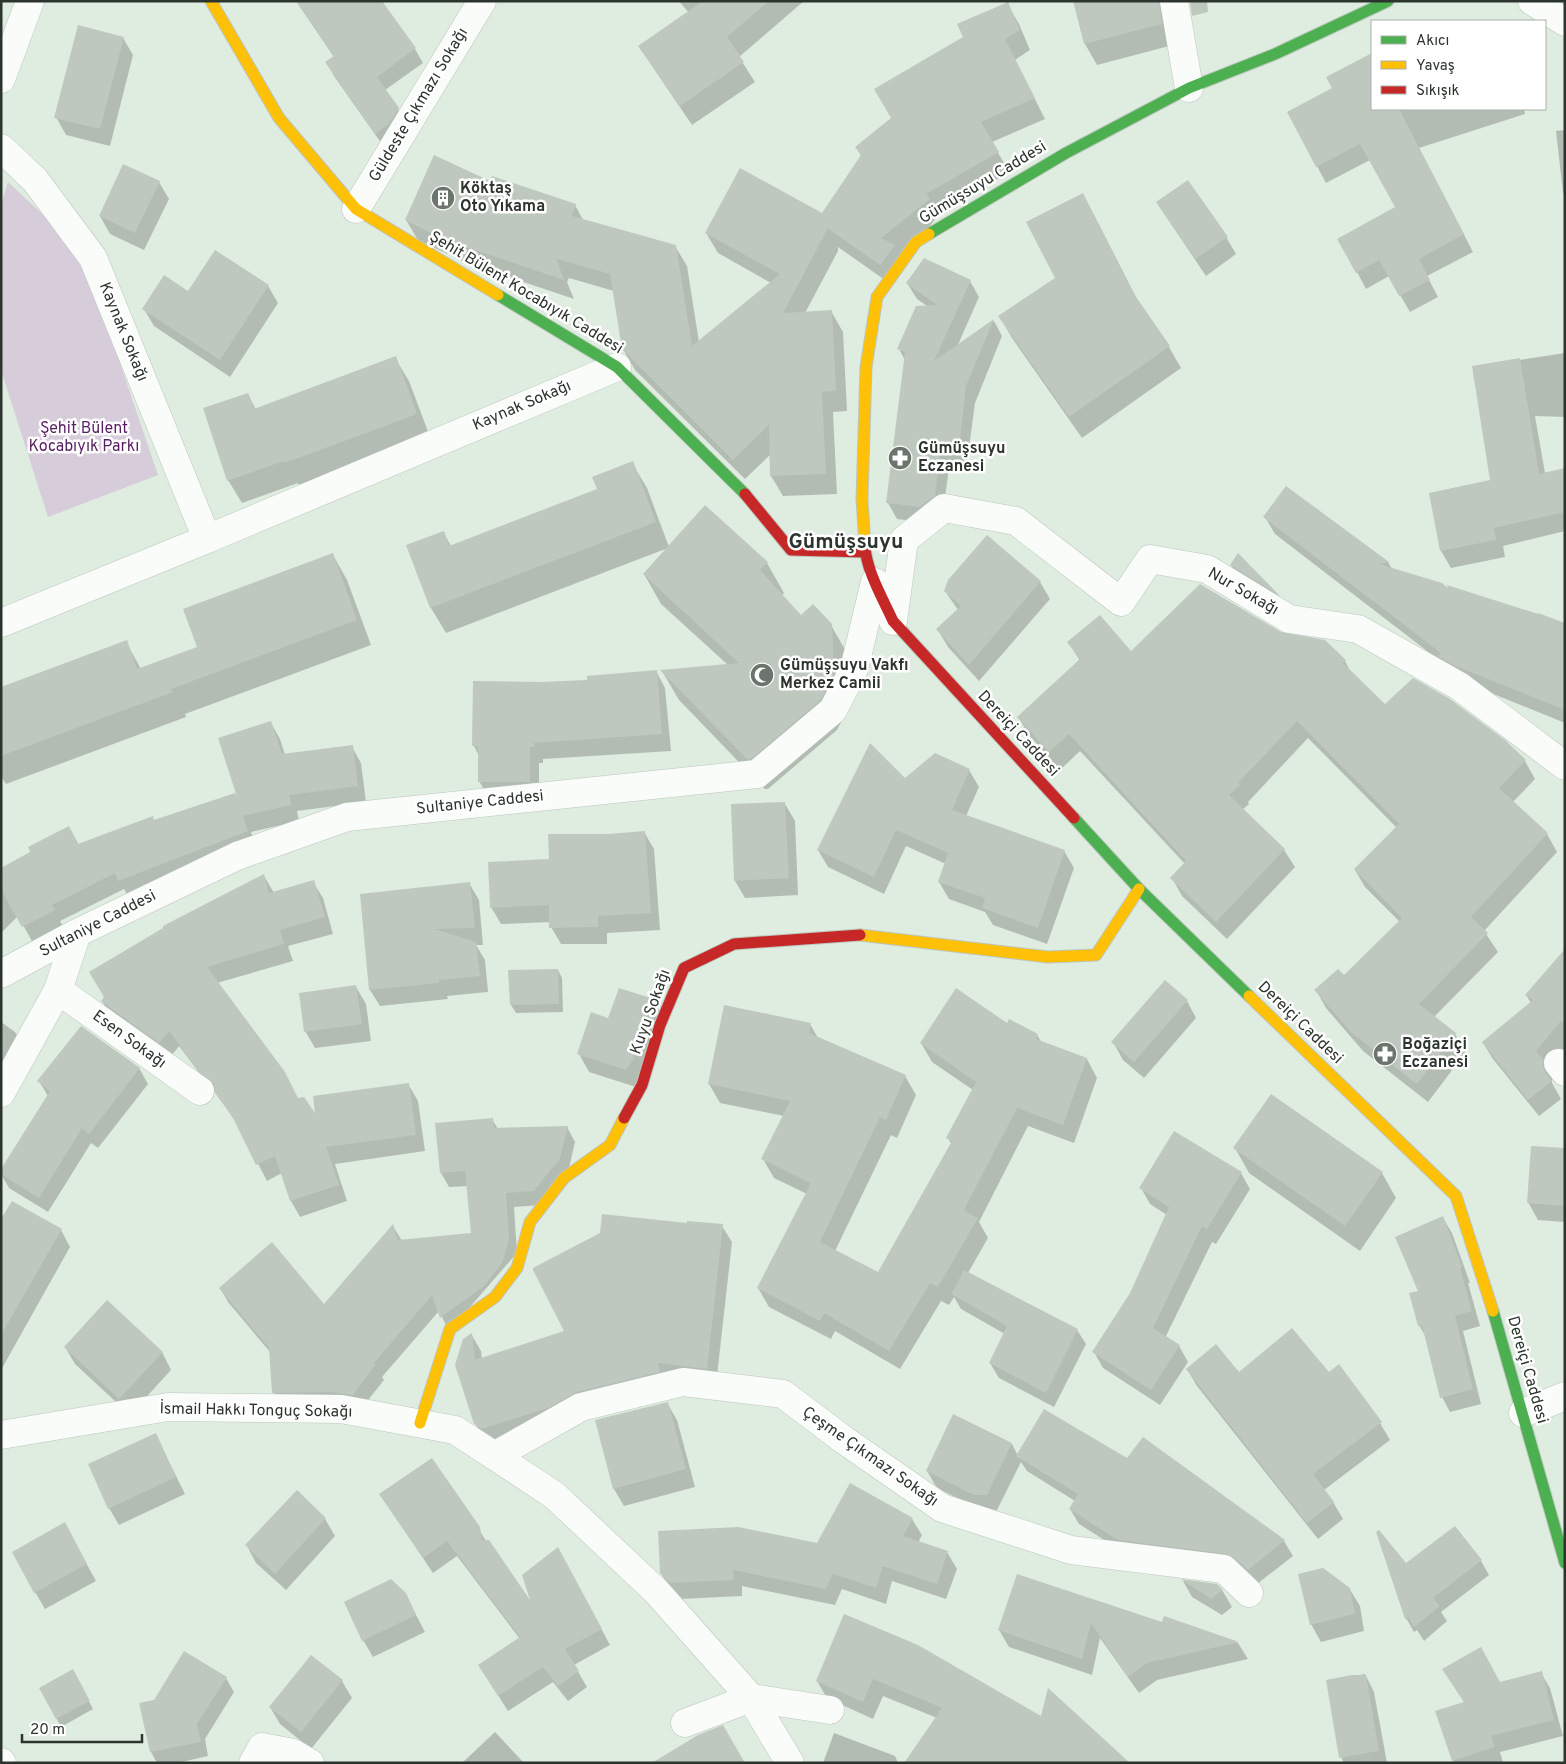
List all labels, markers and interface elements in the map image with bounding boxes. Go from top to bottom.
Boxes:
legend [1371,20,1546,110]
street label: Güldeste Çıkmazı Sokağı [365,24,473,186]
text: Akıcı [1416,32,1449,51]
text: Yavaş [1416,57,1455,76]
text: Sıkışık [1416,82,1460,101]
street label: Gümüşsuyu Caddesi [916,137,1050,229]
place label: Köktaş Oto Yıkama [460,179,545,217]
building icon: Köktaş Oto Yıkama [430,185,456,211]
street label: Şehit Bülent Kocabıyık Caddesi [425,227,627,359]
street label: Kaynak Sokağı [94,279,152,385]
street label: Kaynak Sokağı [470,376,574,436]
park label: Şehit Bülent Kocabıyık Parkı [29,419,139,457]
place label: Gümüşsuyu Eczanesi [918,439,1006,477]
pharmacy icon: Gümüşsuyu Eczanesi [887,445,913,471]
district label: Gümüşsuyu [789,529,903,556]
street label: Nur Sokağı [1204,564,1282,620]
place label: Gümüşsuyu Vakfı Merkez Camii [780,656,909,694]
mosque icon: Gümüşsuyu Vakfı Merkez Camii [749,662,775,688]
street label: Dereiçi Caddesi [973,687,1063,781]
street label: Sultaniye Caddesi [415,786,545,820]
street label: Sultaniye Caddesi [36,886,160,962]
street label: Kuyu Sokağı [626,967,676,1057]
street label: Dereiçi Caddesi [1253,977,1347,1069]
street label: Esen Sokağı [88,1007,170,1073]
place label: Boğaziçi Eczanesi [1402,1035,1468,1073]
pharmacy icon: Boğaziçi Eczanesi [1372,1041,1398,1067]
street label: Dereiçi Caddesi [1502,1314,1552,1426]
street label: İsmail Hakkı Tonguç Sokağı [159,1398,353,1423]
street label: Çeşme Çıkmazı Sokağı [798,1402,942,1512]
scale bar [22,1712,142,1744]
text: 20 m [30,1721,65,1740]

